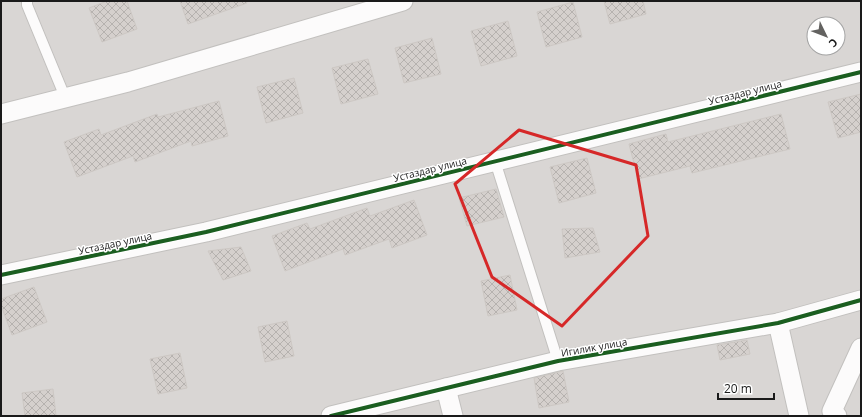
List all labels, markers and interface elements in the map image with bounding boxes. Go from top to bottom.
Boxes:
north arrow [806,16,846,56]
text: С [826,35,842,51]
street label: Устаздар улица [707,76,783,108]
street label: Устаздар улица [392,153,468,185]
street label: Устаздар улица [77,228,153,258]
street label: Игилик улица [560,334,628,360]
scale bar [718,375,774,401]
text: 20 m [724,380,752,397]

